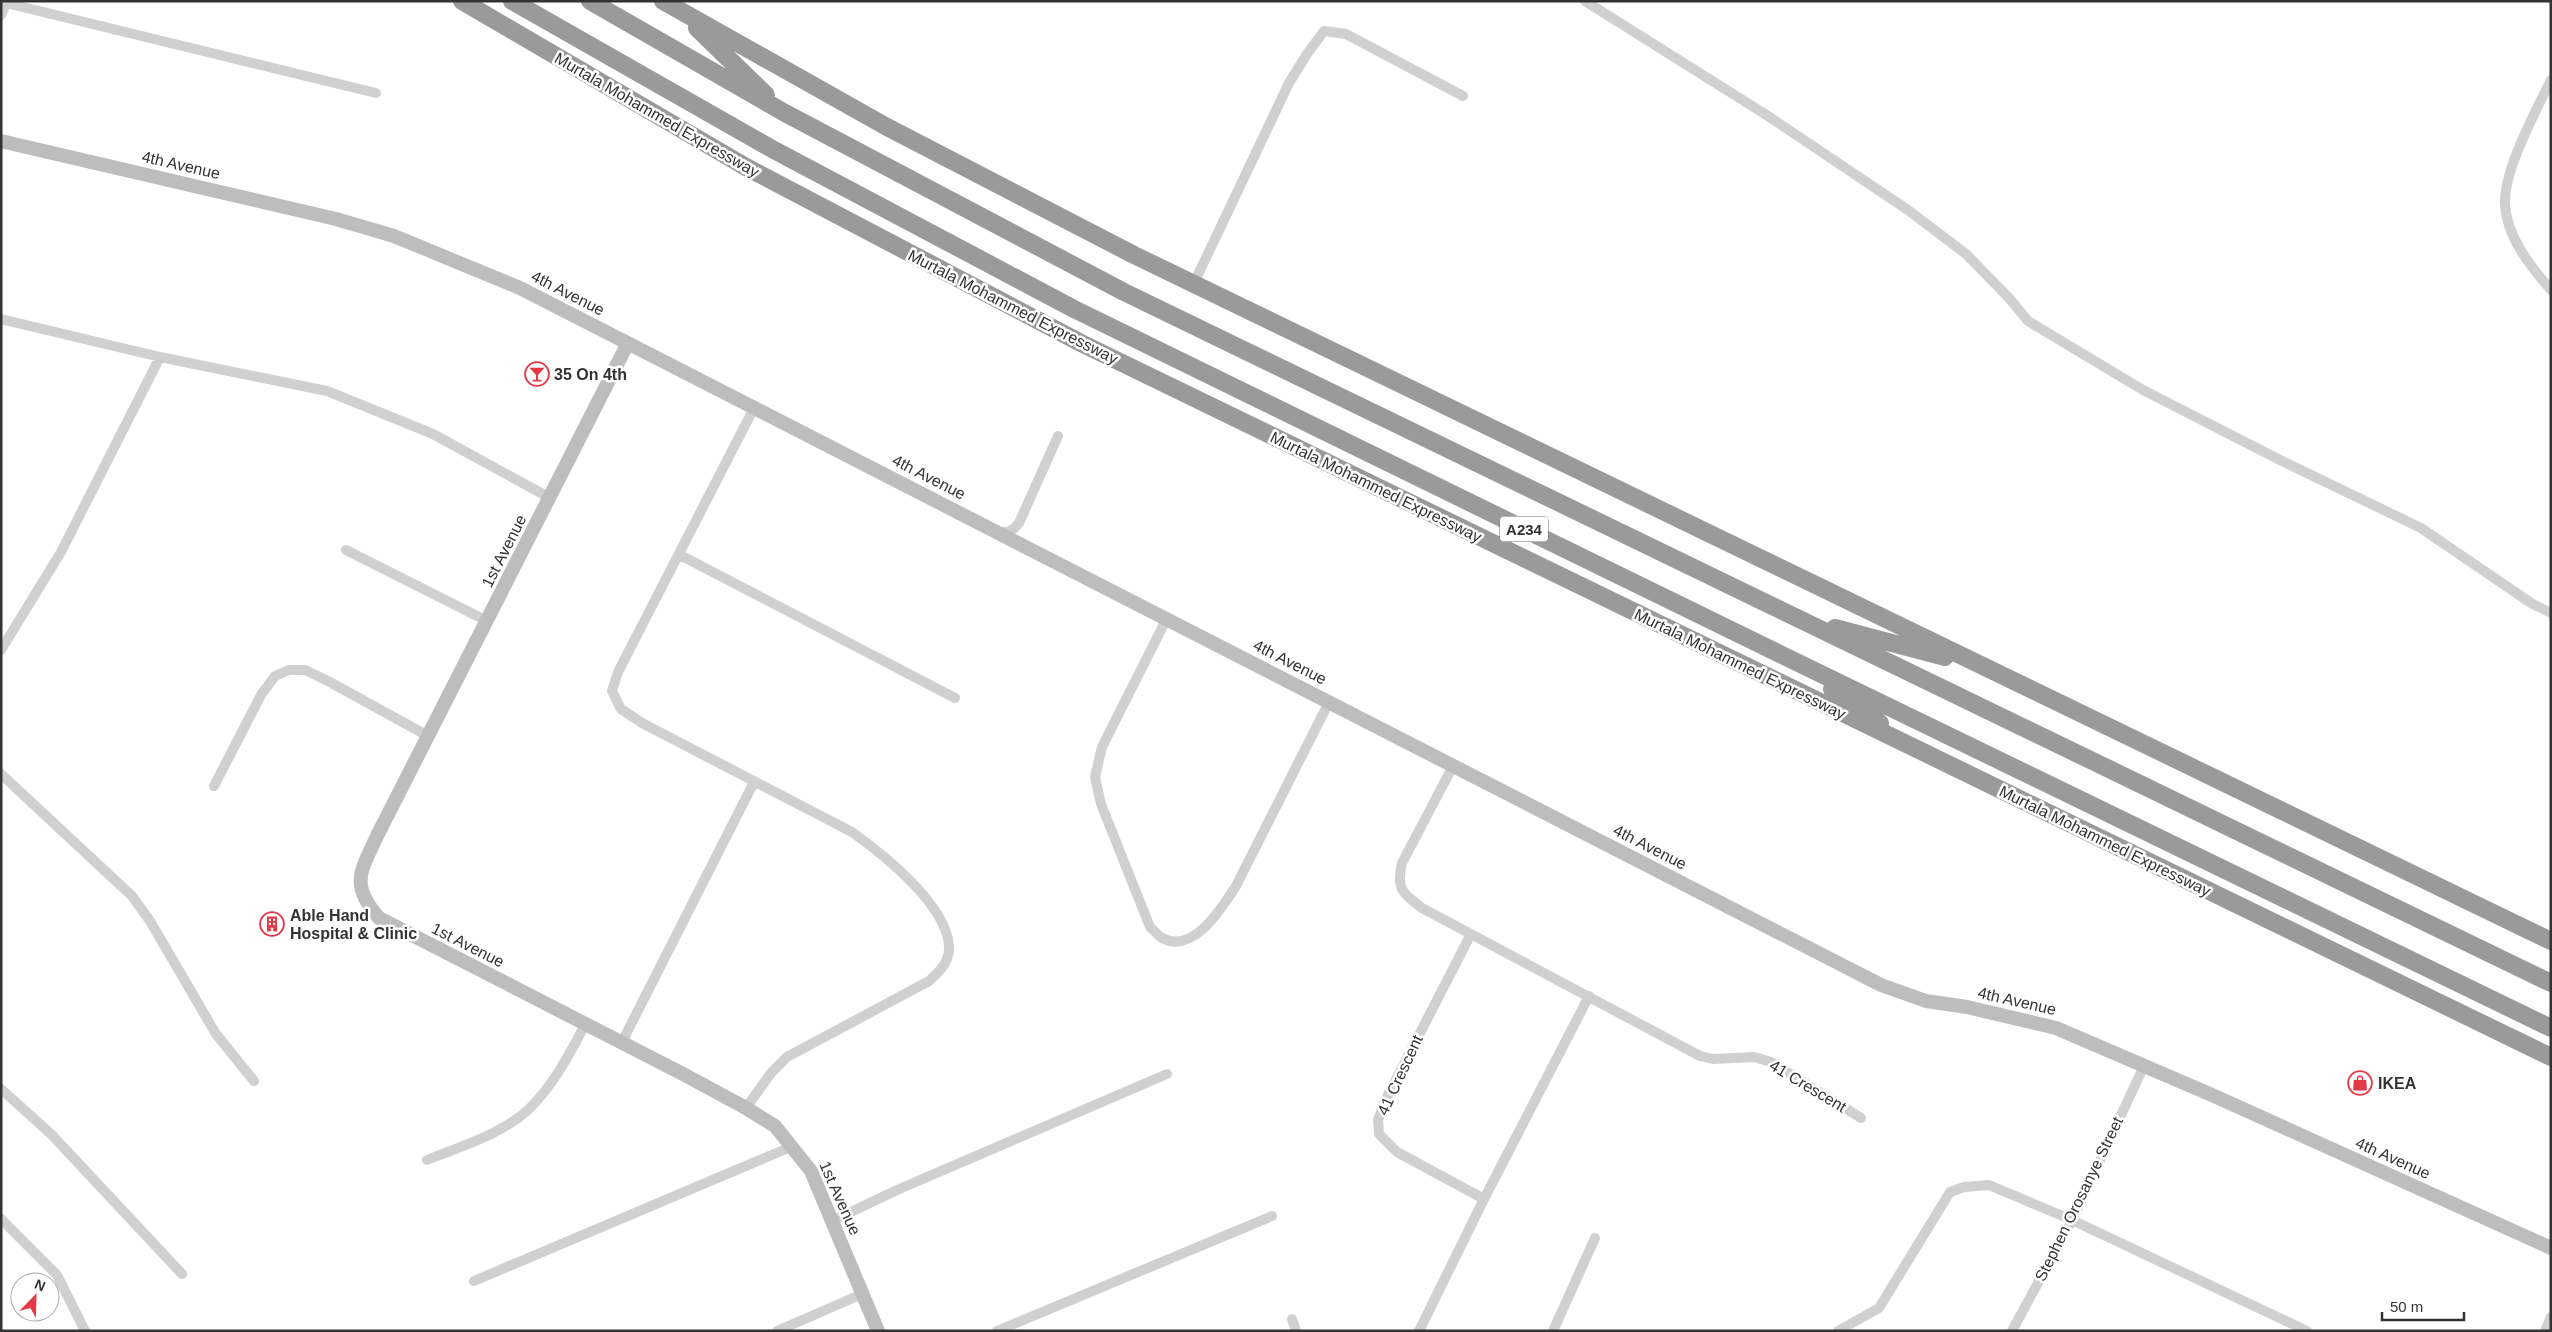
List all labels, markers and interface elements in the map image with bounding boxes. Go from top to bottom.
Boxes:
street label: Murtala Mohammed Expressway [552,49,762,181]
street label: 4th Avenue [140,148,222,182]
street label: Murtala Mohammed Expressway [905,247,1121,367]
street label: 4th Avenue [529,267,607,319]
bar icon: 35 On 4th [524,361,550,387]
place label: 35 On 4th [554,366,627,383]
street label: Murtala Mohammed Expressway [1268,428,1484,546]
street label: 4th Avenue [890,451,968,503]
street label: 1st Avenue [479,512,530,590]
road number: A234 [1500,516,1548,542]
street label: Murtala Mohammed Expressway [1632,605,1848,723]
street label: 4th Avenue [1251,636,1329,688]
street label: Murtala Mohammed Expressway [1997,782,2213,900]
street label: 4th Avenue [1611,821,1689,873]
place label: Able Hand Hospital & Clinic [290,907,417,942]
building icon: Able Hand Hospital & Clinic [259,911,285,937]
street label: 1st Avenue [429,920,507,971]
street label: 4th Avenue [1976,984,2058,1018]
street label: 41 Crescent [1374,1032,1426,1118]
street label: 41 Crescent [1767,1056,1850,1116]
shop icon: IKEA [2347,1070,2373,1096]
place label: IKEA [2378,1075,2417,1092]
street label: Stephen Orosanye Street [2032,1114,2126,1284]
street label: 4th Avenue [2353,1134,2433,1182]
street label: 1st Avenue [816,1159,864,1238]
north arrow [10,1272,60,1322]
text: N [32,1276,48,1294]
scale bar [2382,1290,2464,1322]
text: 50 m [2390,1298,2423,1315]

